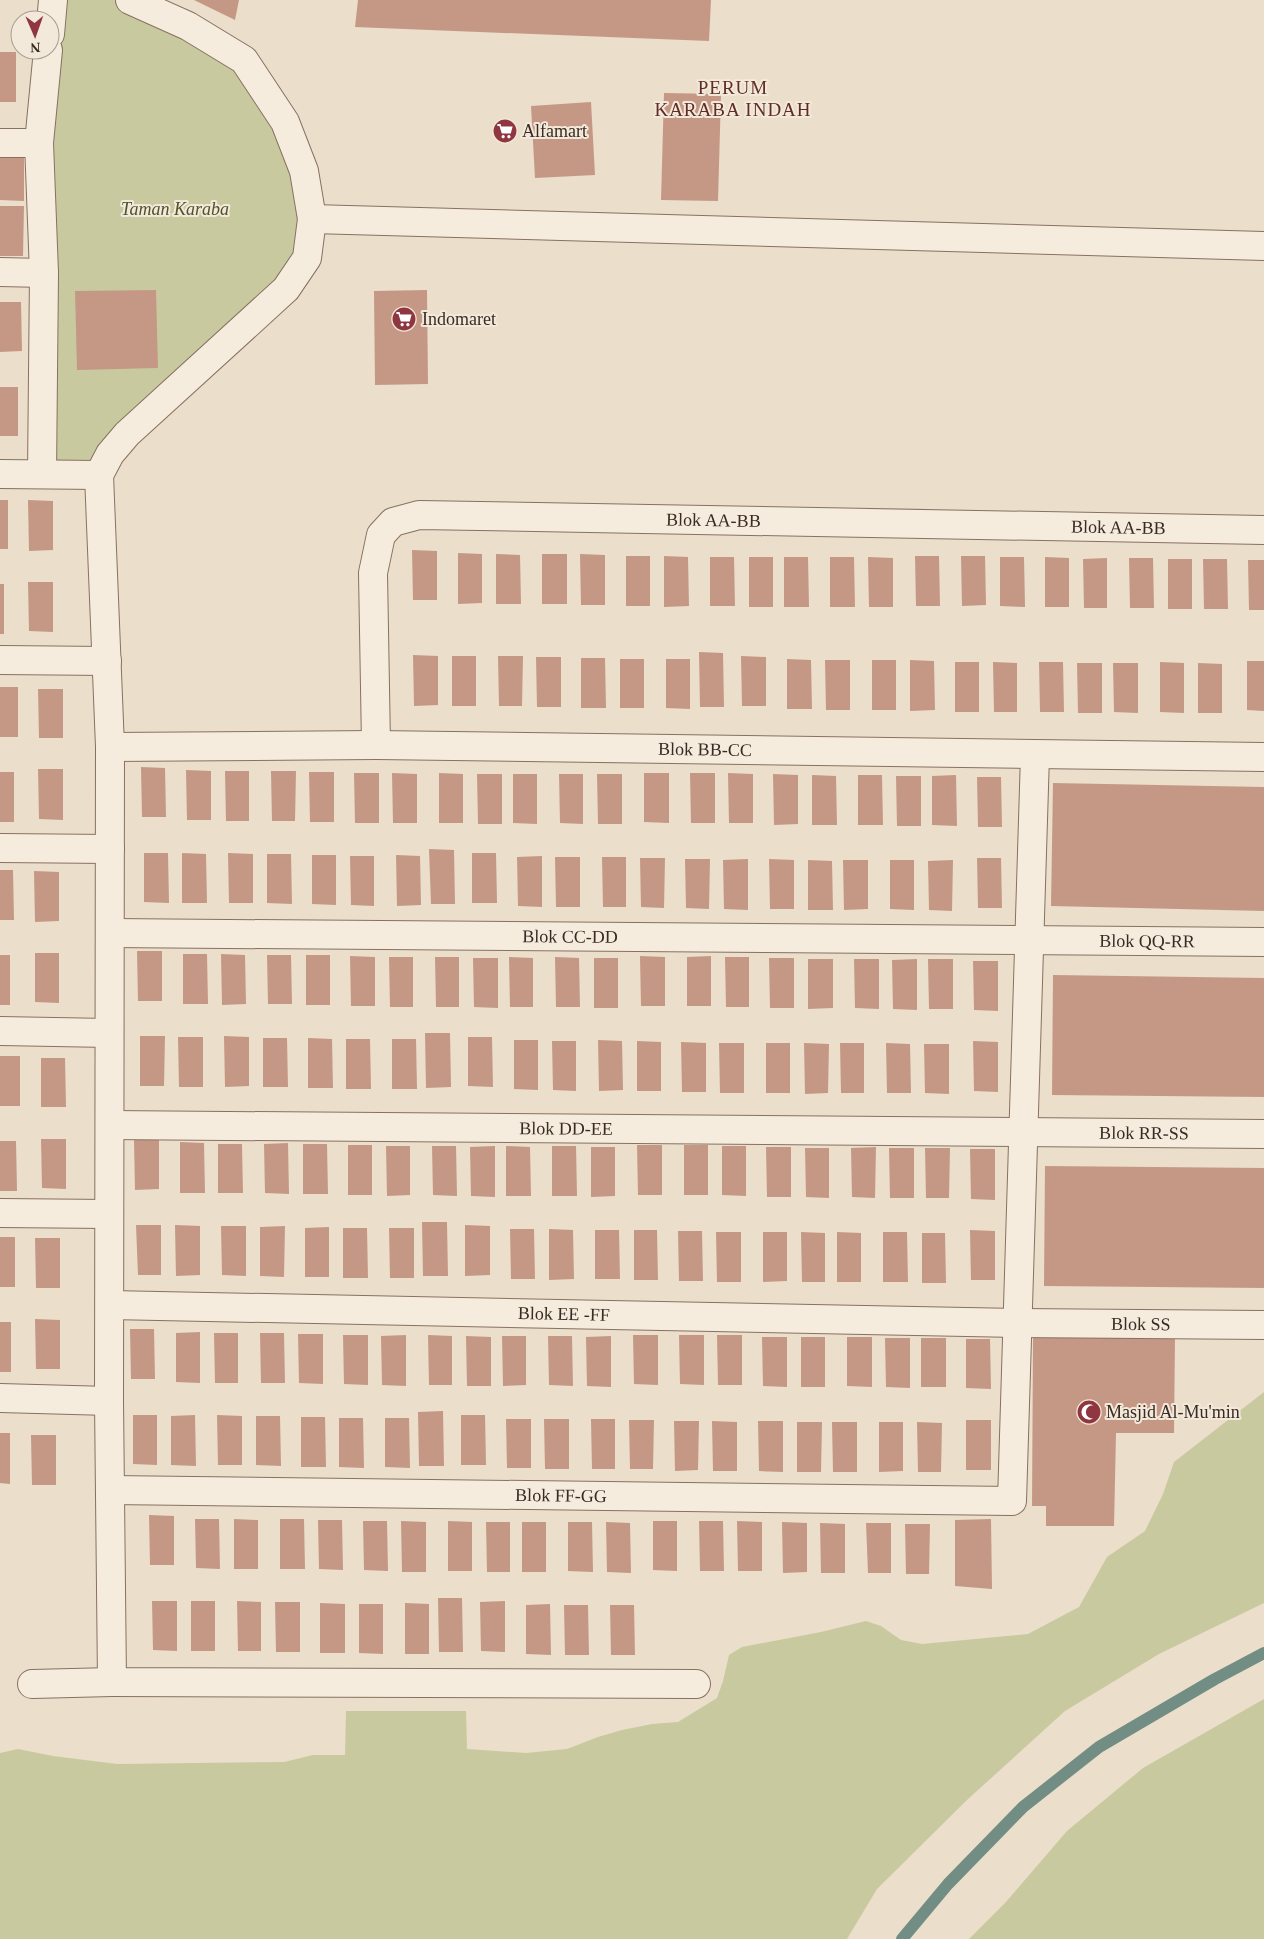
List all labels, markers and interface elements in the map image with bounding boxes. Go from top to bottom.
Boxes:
north arrow [10,10,60,60]
text: N [30,40,41,55]
district label: PERUM KARABA INDAH [654,77,812,120]
supermarket icon: Alfamart [492,118,518,144]
place label: Alfamart [522,121,587,141]
park label: Taman Karaba [121,199,229,219]
supermarket icon: Indomaret [391,306,417,332]
place label: Indomaret [422,309,496,329]
street label: Blok AA-BB [666,509,761,531]
street label: Blok AA-BB [1071,517,1166,538]
street label: Blok BB-CC [658,739,752,760]
street label: Blok CC-DD [522,926,618,947]
street label: Blok QQ-RR [1099,931,1195,951]
street label: Blok DD-EE [519,1118,613,1139]
street label: Blok RR-SS [1099,1123,1189,1143]
street label: Blok EE -FF [518,1303,610,1325]
street label: Blok SS [1111,1314,1171,1334]
mosque icon: Masjid Al-Mu'min [1076,1399,1102,1425]
place label: Masjid Al-Mu'min [1106,1402,1240,1422]
street label: Blok FF-GG [515,1485,607,1506]

